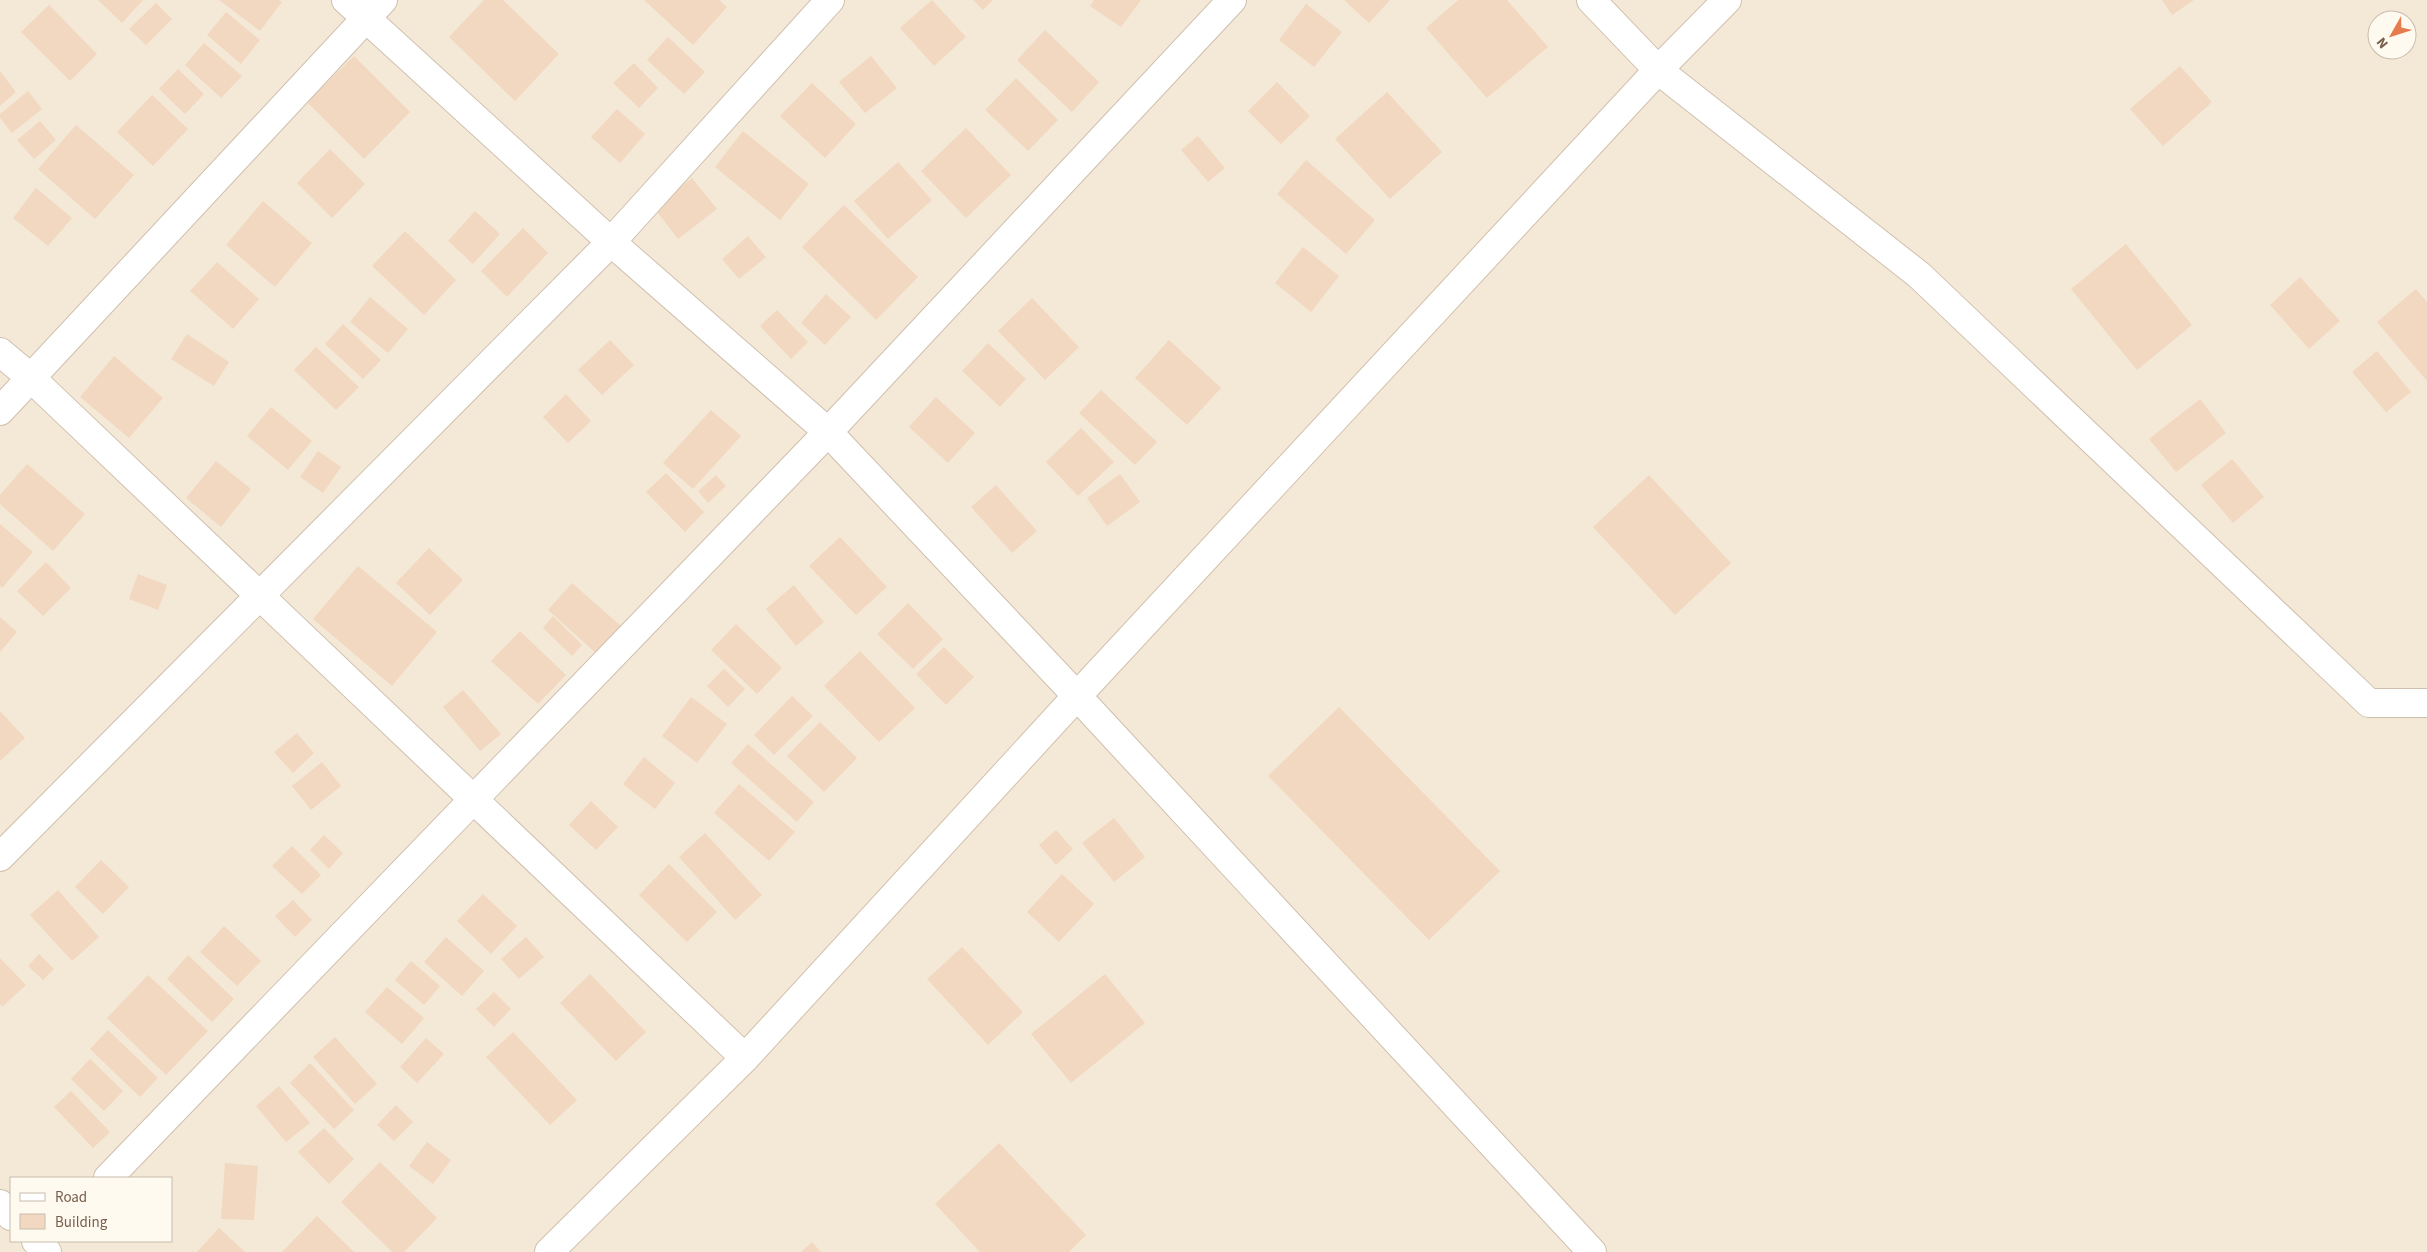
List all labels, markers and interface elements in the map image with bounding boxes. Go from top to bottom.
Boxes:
north arrow [2367,10,2417,60]
text: N [2372,33,2393,52]
legend [10,1177,172,1242]
text: Road [55,1187,87,1208]
text: Building [55,1212,108,1233]

